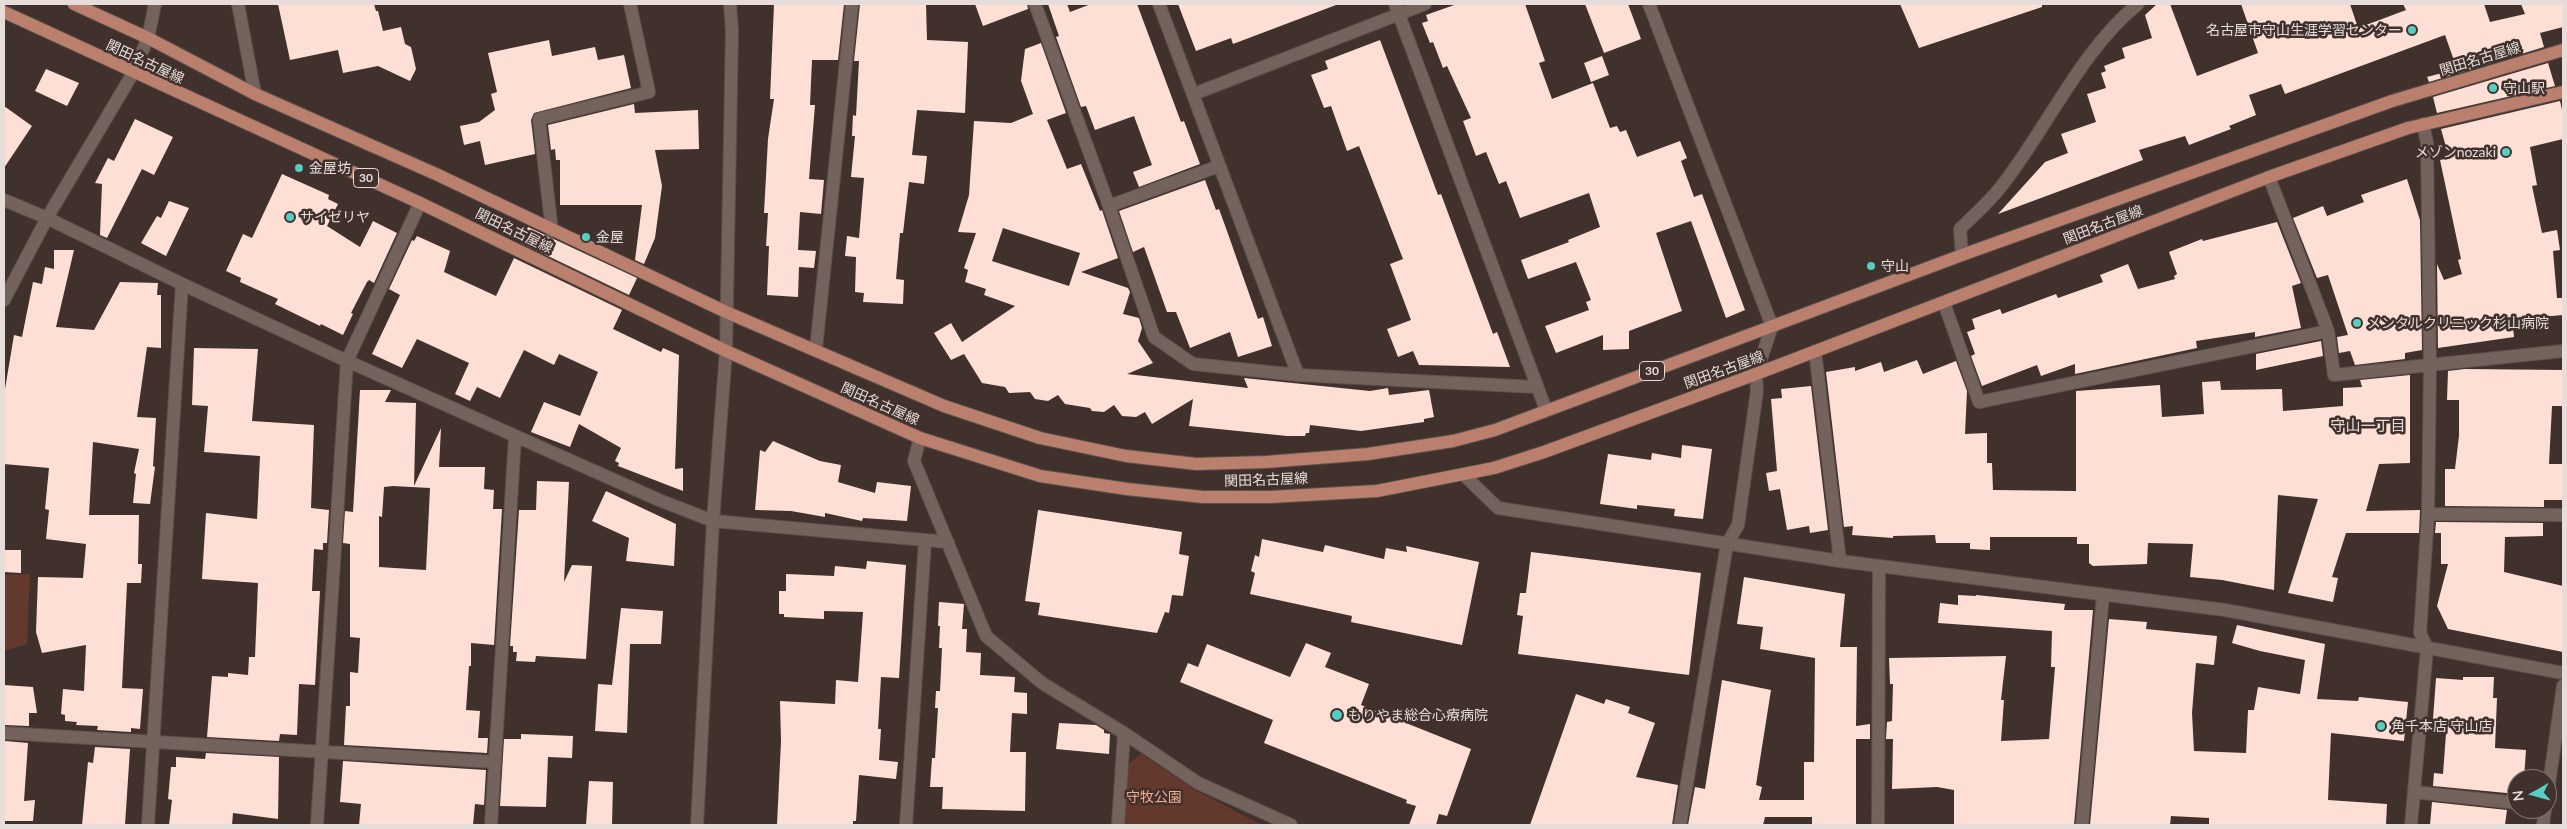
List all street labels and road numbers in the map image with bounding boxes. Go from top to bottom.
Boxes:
street label: 関田名古屋線 [103,37,187,87]
street label: 関田名古屋線 [2437,39,2523,79]
road number: 30 [354,168,378,188]
street label: 関田名古屋線 [2061,202,2145,248]
street label: 関田名古屋線 [473,205,555,257]
street label: 関田名古屋線 [1682,348,1766,392]
road number: 30 [1640,362,1664,381]
street label: 関田名古屋線 [838,379,922,429]
street label: 関田名古屋線 [1224,470,1308,490]

